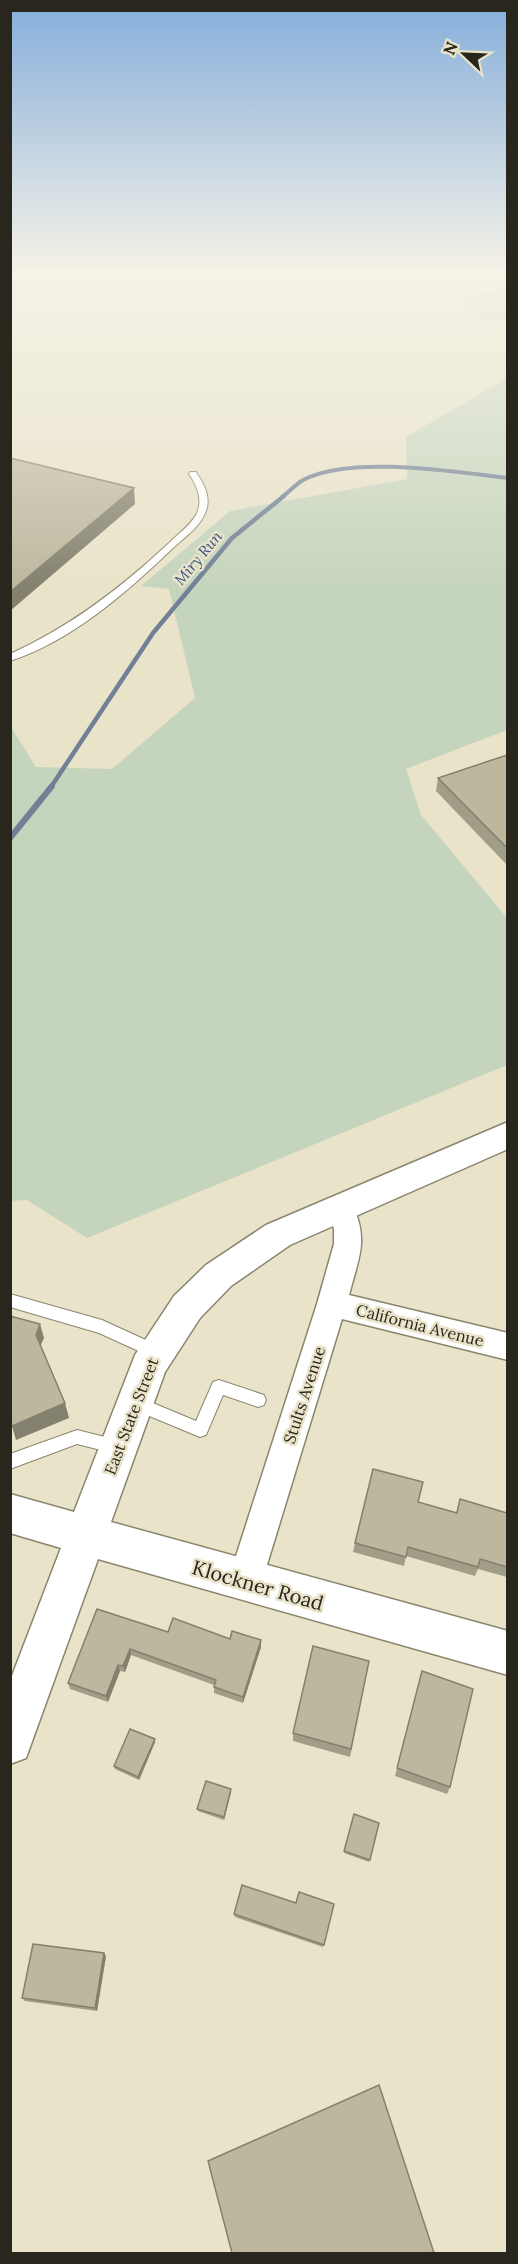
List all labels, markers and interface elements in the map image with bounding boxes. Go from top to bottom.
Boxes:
north arrow [434,24,494,84]
text: N [439,39,462,58]
water label: Miry Run [170,527,227,589]
street label: California Avenue [354,1299,486,1351]
street label: Stults Avenue [279,1343,329,1446]
street label: East State Street [99,1354,163,1477]
street label: Klockner Road [189,1554,327,1616]

